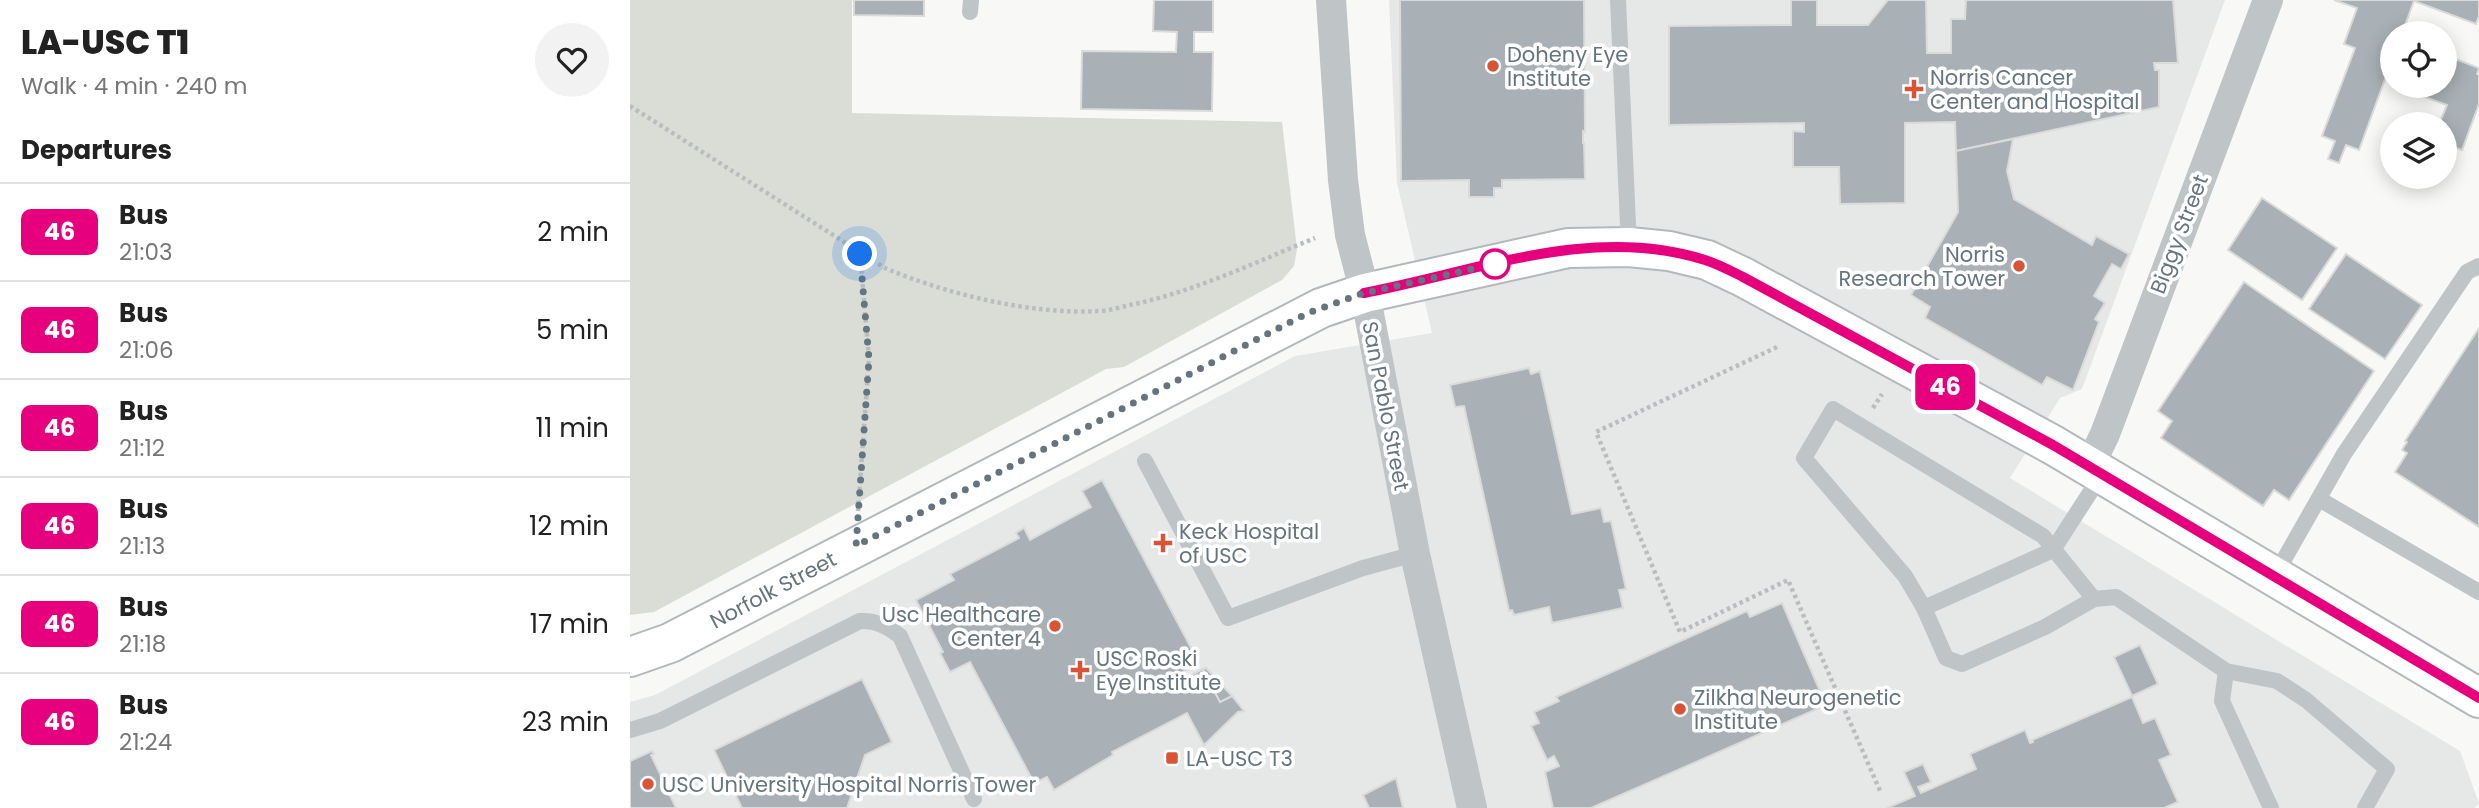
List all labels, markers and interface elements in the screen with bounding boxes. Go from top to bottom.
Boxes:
text: LA-USC T1 [21,19,189,66]
map controls [2380,21,2457,189]
button: locate [2380,21,2457,98]
button: heart [535,23,609,97]
place label: Doheny Eye Institute [1507,40,1628,93]
marker: Doheny Eye Institute [1485,58,1501,74]
place label: Norris Cancer Center and Hospital [1930,63,2140,116]
text: Walk · 4 min · 240 m [21,70,247,102]
marker: Norris Cancer Center and Hospital [1904,79,1924,99]
button: layers [2380,112,2457,189]
text: Departures [21,132,172,168]
street label: Biggy Street [2143,170,2215,298]
text: Bus [119,197,168,233]
text: 2 min [537,214,609,250]
text: 46 [44,215,75,248]
text: 21:03 [119,236,172,268]
your location [842,236,877,271]
place label: Norris Research Tower [1839,240,2005,293]
unlabelled marker [1480,249,1510,279]
marker: Norris Research Tower [2011,258,2027,274]
text: Bus [119,295,168,331]
text: 5 min [536,312,609,348]
text: 46 [44,313,75,346]
street label: San Pablo Street [1355,319,1417,493]
text: 21:06 [119,334,174,366]
line badge: 46 [1914,364,1976,410]
text: 46 [1929,370,1961,403]
text: Bus [119,393,168,429]
text: 11 min [536,410,609,446]
text: 46 [44,411,75,444]
text: 21:12 [119,432,165,464]
text: Bus [119,491,168,527]
text: 12 min [529,508,609,544]
text: 46 [44,509,75,542]
place label: Keck Hospital of USC [1179,517,1319,570]
text: 21:13 [119,530,165,562]
marker: Keck Hospital of USC [1153,533,1173,553]
street label: Norfolk Street [705,544,841,636]
text: Bus [119,589,168,625]
place label: Usc Healthcare Center 4 [882,600,1041,653]
text: 17 min [530,606,609,642]
text: 46 [44,607,75,640]
marker: Usc Healthcare Center 4 [1047,618,1063,634]
text: 21:18 [119,628,166,660]
place label: USC Roski Eye Institute [1096,644,1221,697]
marker: USC Roski Eye Institute [1070,660,1090,680]
place label: Zilkha Neurogenetic Institute [1694,683,1901,736]
text: Bus [119,687,168,723]
marker: Zilkha Neurogenetic Institute [1672,701,1688,717]
text: 23 min [522,704,609,740]
text: 46 [44,705,75,738]
text: 21:24 [119,726,172,758]
place label: LA-USC T3 [1186,744,1293,773]
marker: LA-USC T3 [1164,750,1180,766]
place label: USC University Hospital Norris Tower [662,770,1036,799]
marker: USC University Hospital Norris Tower [640,776,656,792]

